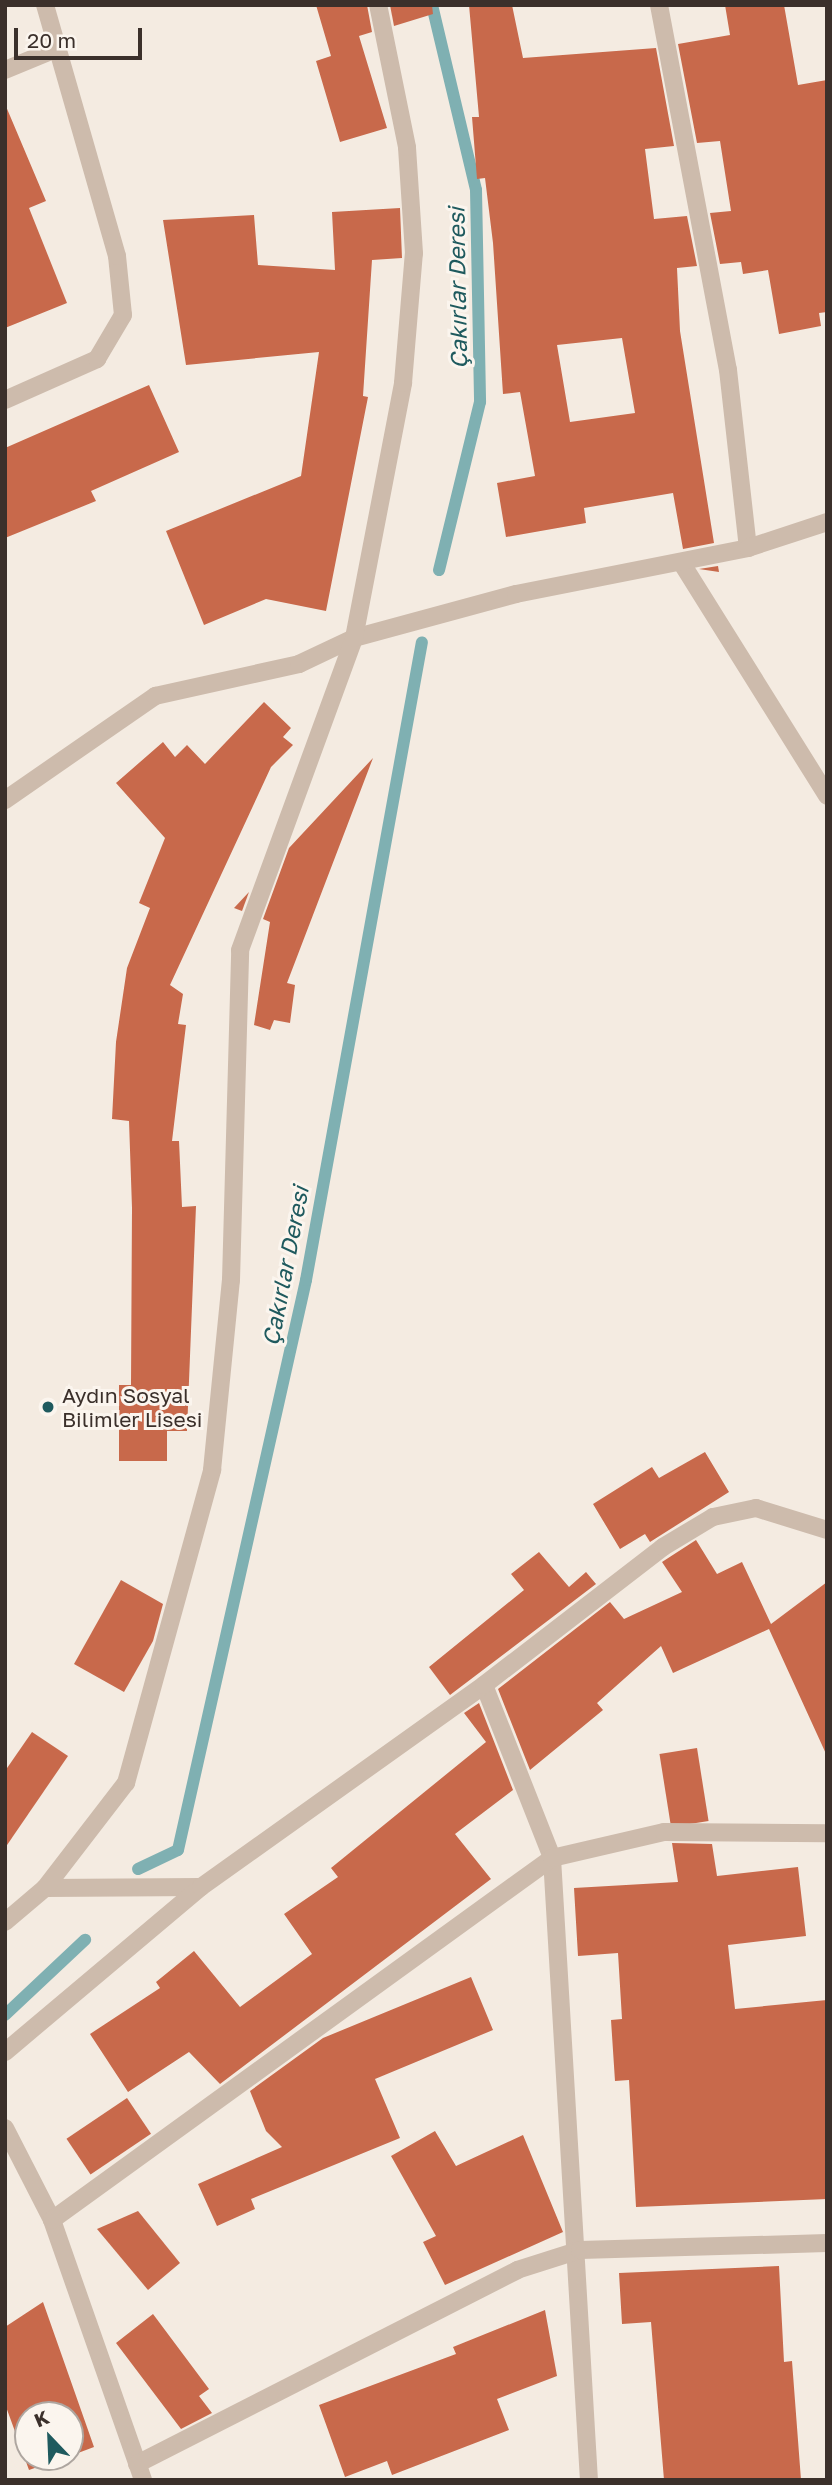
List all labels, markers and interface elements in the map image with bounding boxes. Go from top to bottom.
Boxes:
scale bar [18,14,145,58]
text: 20 m [27,27,76,53]
water label: Çakırlar Deresi [442,207,472,369]
water label: Çakırlar Deresi [256,1184,314,1348]
place label: Aydın Sosyal Bilimler Lisesi [62,1382,202,1432]
marker: Aydın Sosyal Bilimler Lisesi [40,1399,56,1415]
north arrow [14,2401,84,2471]
text: K [31,2405,52,2431]

